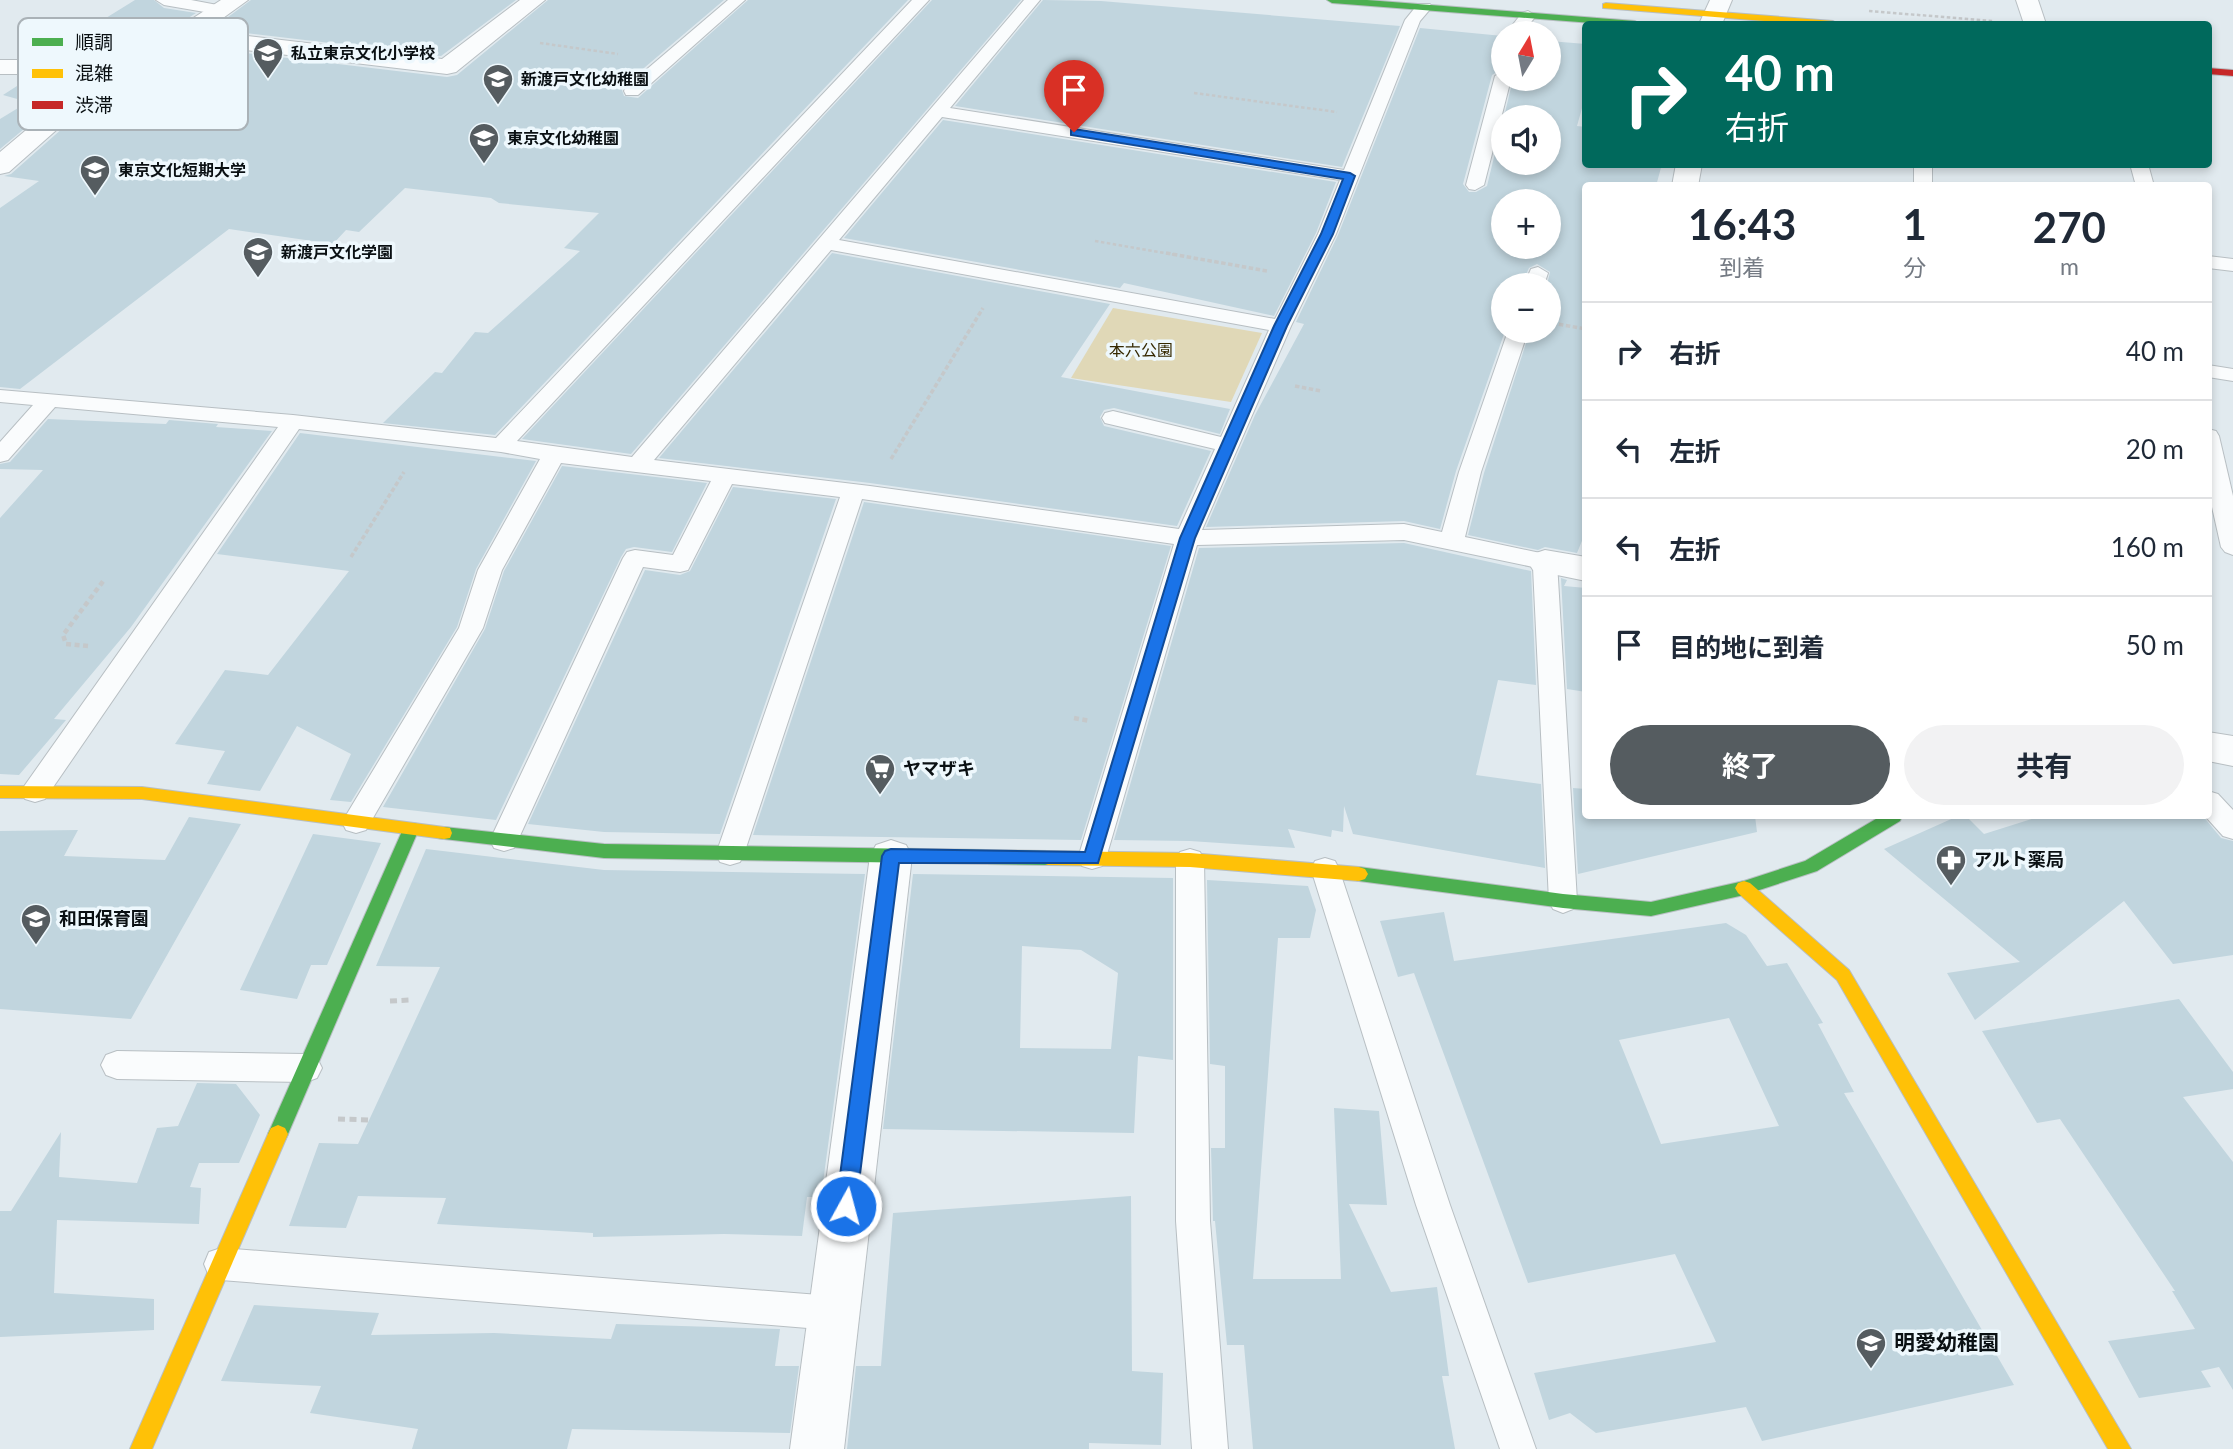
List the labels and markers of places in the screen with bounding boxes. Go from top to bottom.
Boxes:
school or university icon: 私立東京文化小学校 [251,36,285,80]
place label: 私立東京文化小学校 [291,43,435,62]
pin [1044,60,1104,132]
school or university icon: 新渡戸文化幼稚園 [481,62,515,106]
place label: 新渡戸文化幼稚園 [521,69,649,88]
school or university icon: 東京文化幼稚園 [467,121,501,165]
place label: 東京文化幼稚園 [507,128,619,147]
school or university icon: 東京文化短期大学 [78,153,112,197]
place label: 東京文化短期大学 [118,160,246,179]
school or university icon: 新渡戸文化学園 [241,235,275,279]
place label: 新渡戸文化学園 [281,242,393,261]
supermarket icon: ヤマザキ [863,752,897,796]
place label: ヤマザキ [903,757,975,779]
pharmacy icon: アルト薬局 [1934,843,1968,887]
place label: アルト薬局 [1974,848,2064,870]
school or university icon: 和田保育園 [19,902,53,946]
place label: 和田保育園 [59,907,149,929]
school or university icon: 明愛幼稚園 [1854,1326,1888,1370]
place label: 明愛幼稚園 [1894,1329,1999,1354]

